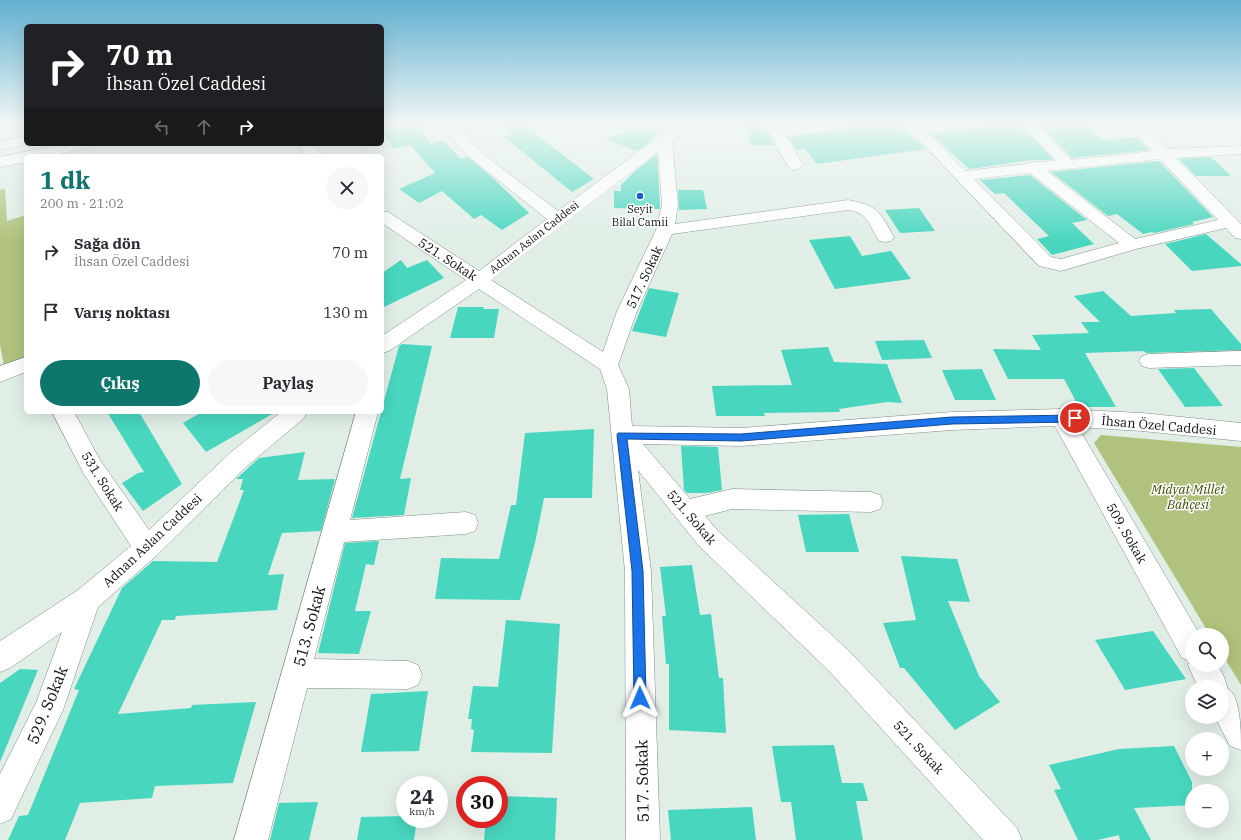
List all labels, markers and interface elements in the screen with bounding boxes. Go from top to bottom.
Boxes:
text: 70 m [106,36,173,73]
icon: right [40,40,92,92]
text: İhsan Özel Caddesi [106,72,266,95]
icon: left [151,116,173,138]
icon: ahead [193,116,215,138]
icon: right [235,116,257,138]
text: 1 dk [40,164,90,196]
button: close [326,167,368,209]
marker: Seyit Bilal Camii [635,191,645,201]
text: 200 m · 21:02 [40,195,124,212]
street label: Adnan Aslan Caddesi [486,197,582,276]
place label: Seyit Bilal Camii [612,202,669,229]
text: Sağa dön [74,234,141,253]
street label: 521. Sokak [415,234,481,285]
icon: right [40,241,62,263]
text: 70 m [332,243,368,262]
street label: 517. Sokak [623,243,667,311]
text: İhsan Özel Caddesi [74,253,190,270]
icon: arrive [40,301,62,323]
text: Varış noktası [74,303,170,322]
text: 130 m [323,303,368,322]
button: Çıkış [40,360,200,406]
button: Paylaş [208,360,368,406]
pin [1058,401,1092,435]
icon: arrive [1064,407,1086,429]
street label: İhsan Özel Caddesi [1101,412,1217,439]
street label: 531. Sokak [78,448,128,515]
park label: Midyat Millet Bahçesi [1150,481,1225,513]
street label: 521. Sokak [663,486,720,549]
street label: Adnan Aslan Caddesi [99,490,206,591]
street label: 509. Sokak [1102,500,1151,567]
street label: 513. Sokak [289,583,330,669]
map controls [1185,628,1229,828]
button: search [1185,628,1229,672]
street label: 529. Sokak [22,662,72,747]
position arrow [619,677,661,719]
button: layers [1185,680,1229,724]
street label: 521. Sokak [890,717,948,778]
button: + [1185,732,1229,776]
street label: 517. Sokak [631,739,653,822]
speed limit sign: 30 [456,776,508,828]
text: 24 [410,783,434,810]
button: − [1185,784,1229,828]
text: km/h [409,805,435,818]

